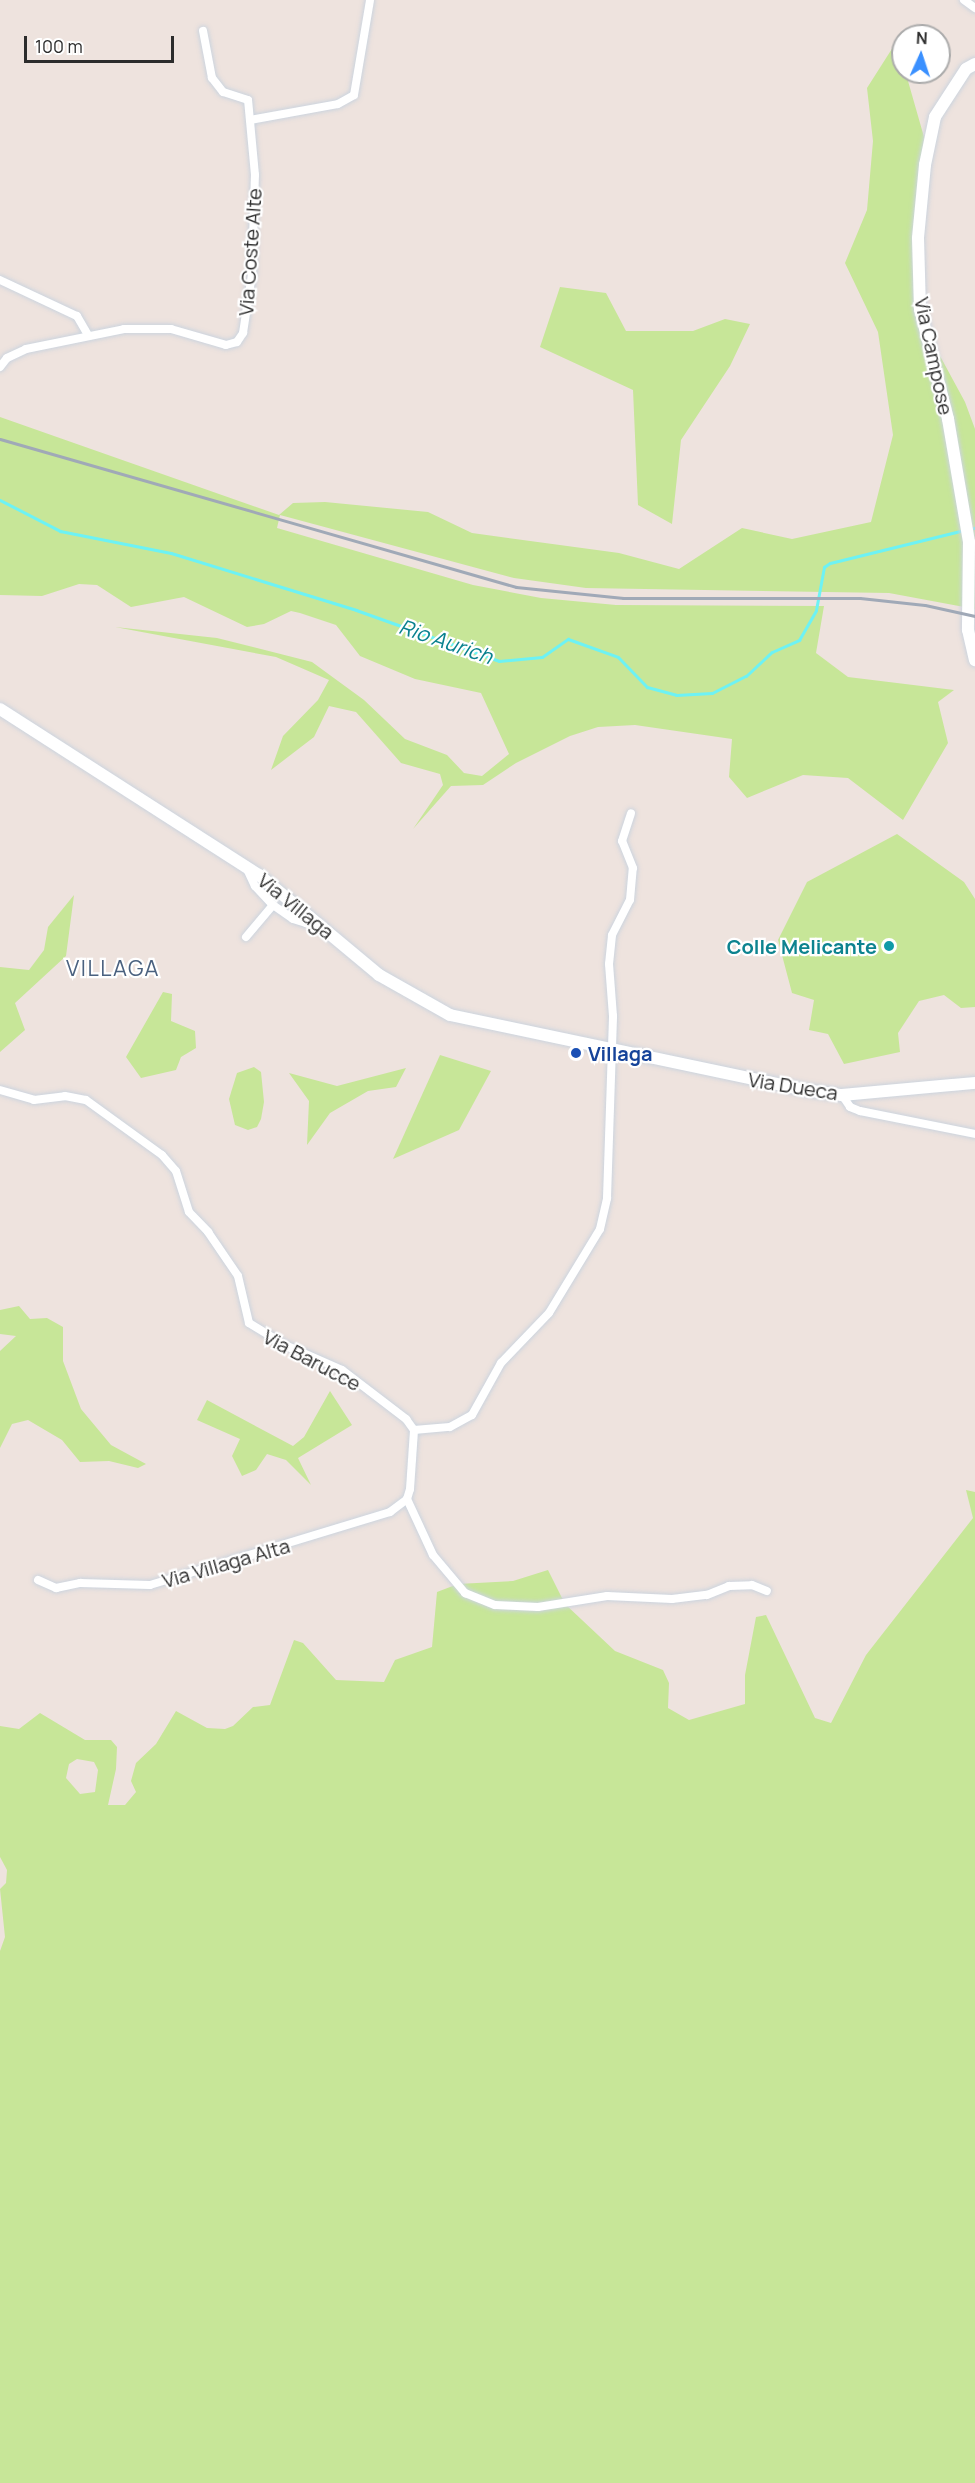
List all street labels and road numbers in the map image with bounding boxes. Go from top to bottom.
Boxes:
street label: Via Coste Alte [234,187,266,317]
street label: Via Campose [910,295,958,417]
street label: Via Villaga [253,868,339,944]
street label: Via Dueca [746,1067,840,1105]
street label: Via Barucce [259,1324,365,1396]
street label: Via Villaga Alta [159,1533,293,1593]

